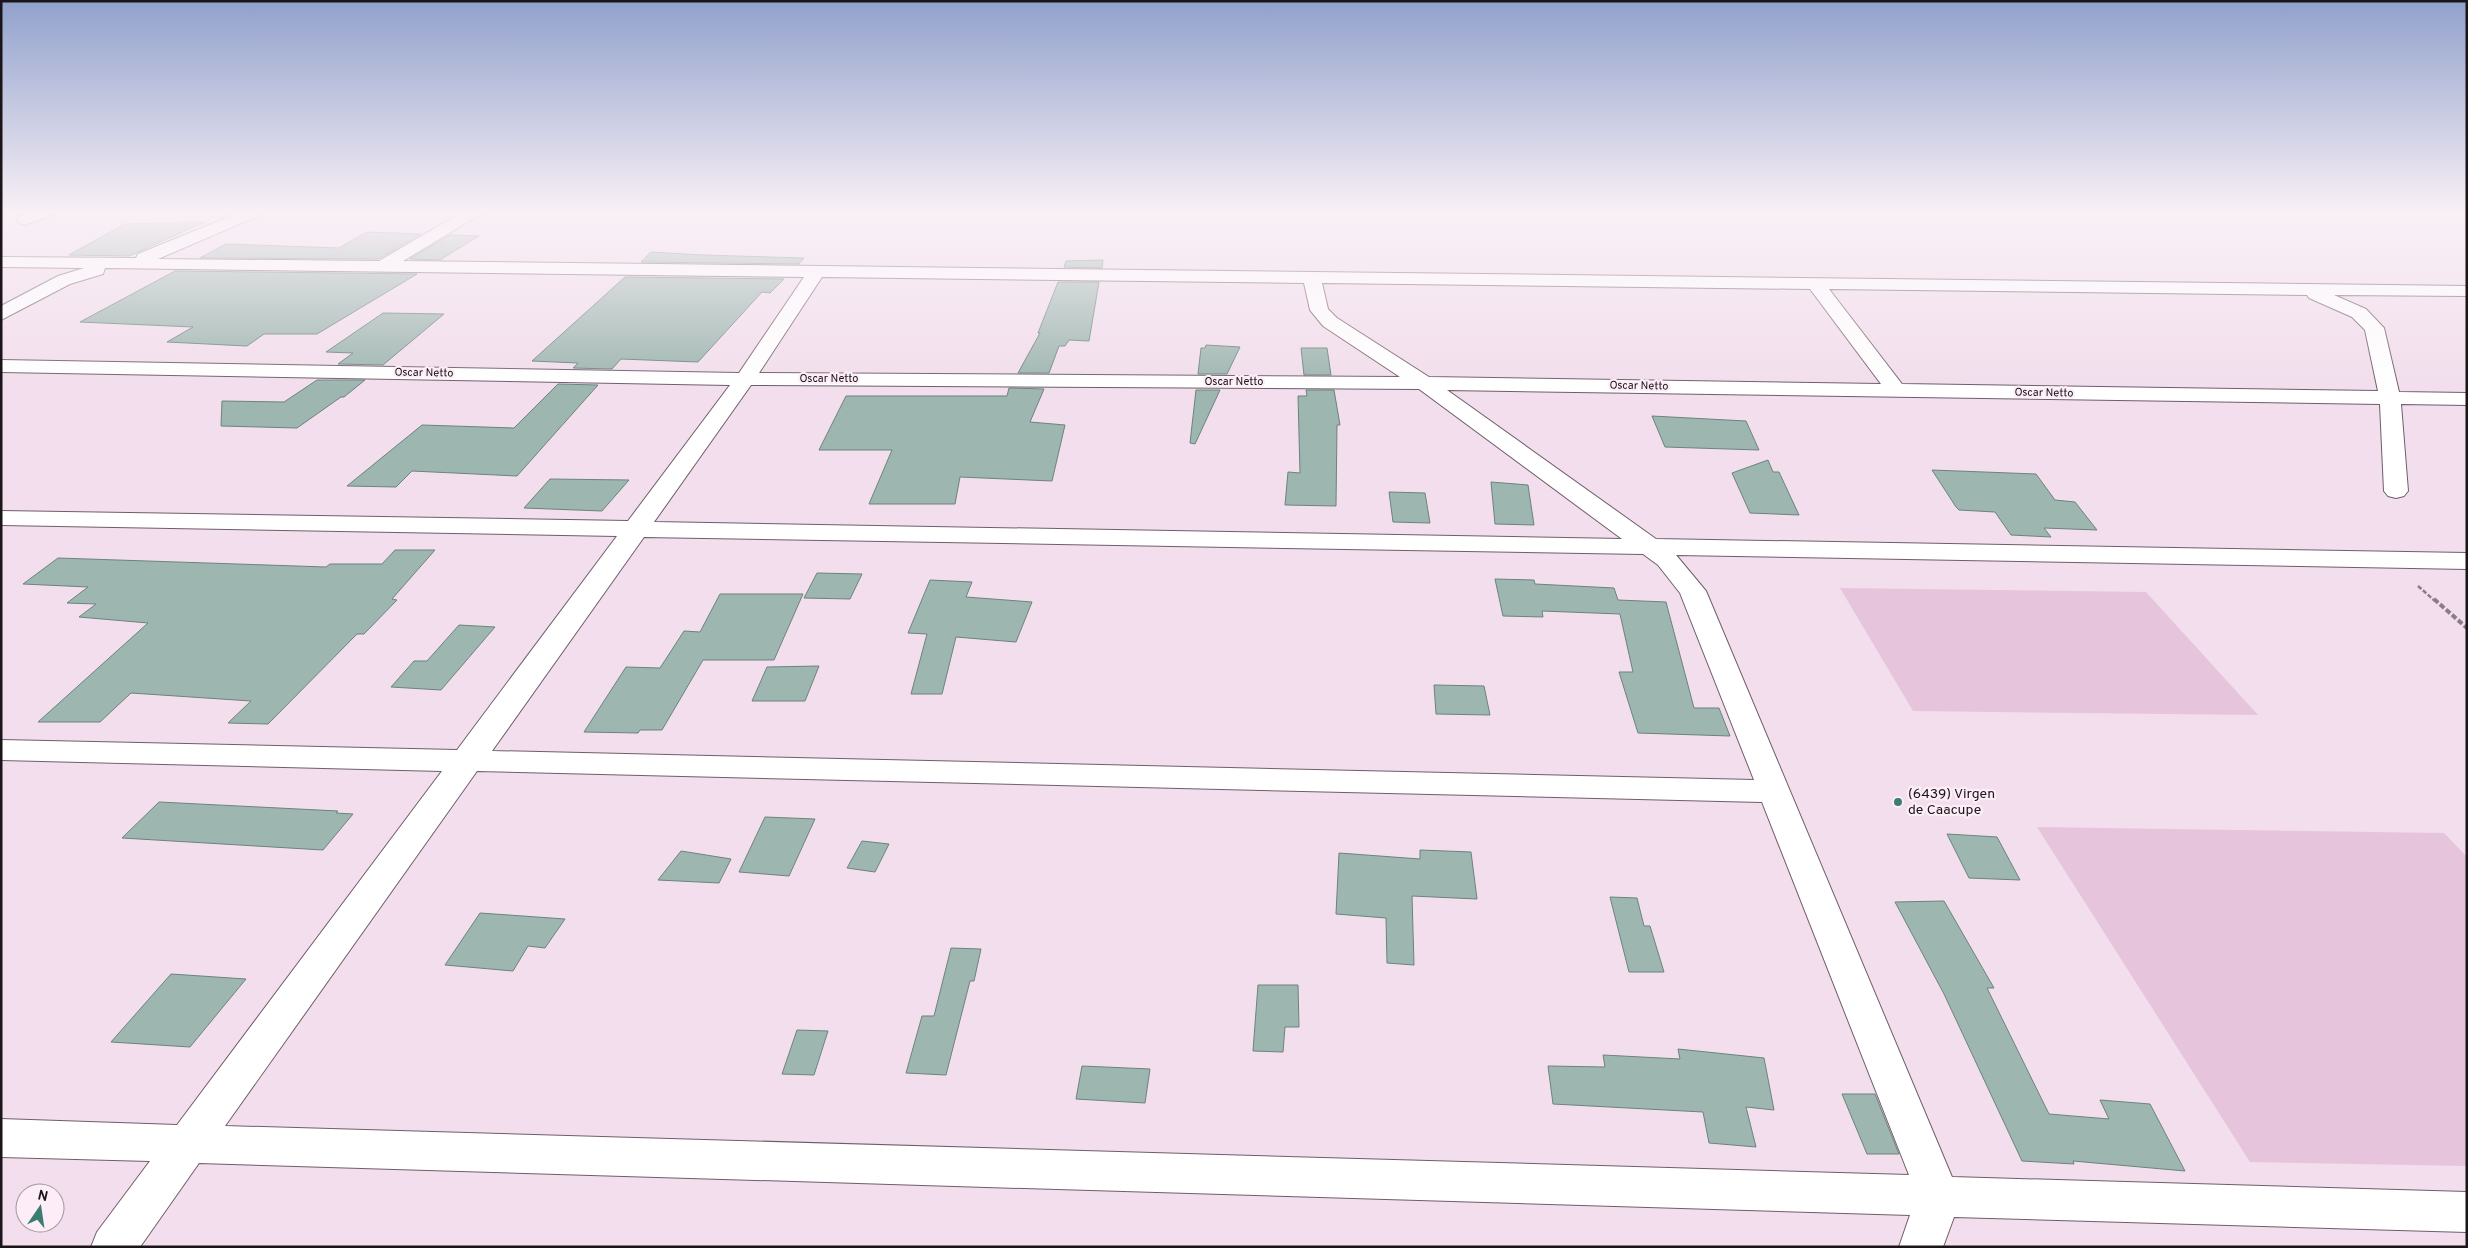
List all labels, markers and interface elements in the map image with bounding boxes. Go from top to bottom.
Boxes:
street label: Oscar Netto [394,365,454,381]
street label: Oscar Netto [800,372,858,386]
street label: Oscar Netto [1205,375,1263,389]
street label: Oscar Netto [1609,378,1669,394]
street label: Oscar Netto [2014,385,2074,401]
place label: (6439) Virgen de Caacupe [1908,786,1995,819]
marker: (6439) Virgen de Caacupe [1892,796,1904,808]
north arrow [15,1183,65,1233]
text: N [36,1187,49,1206]

